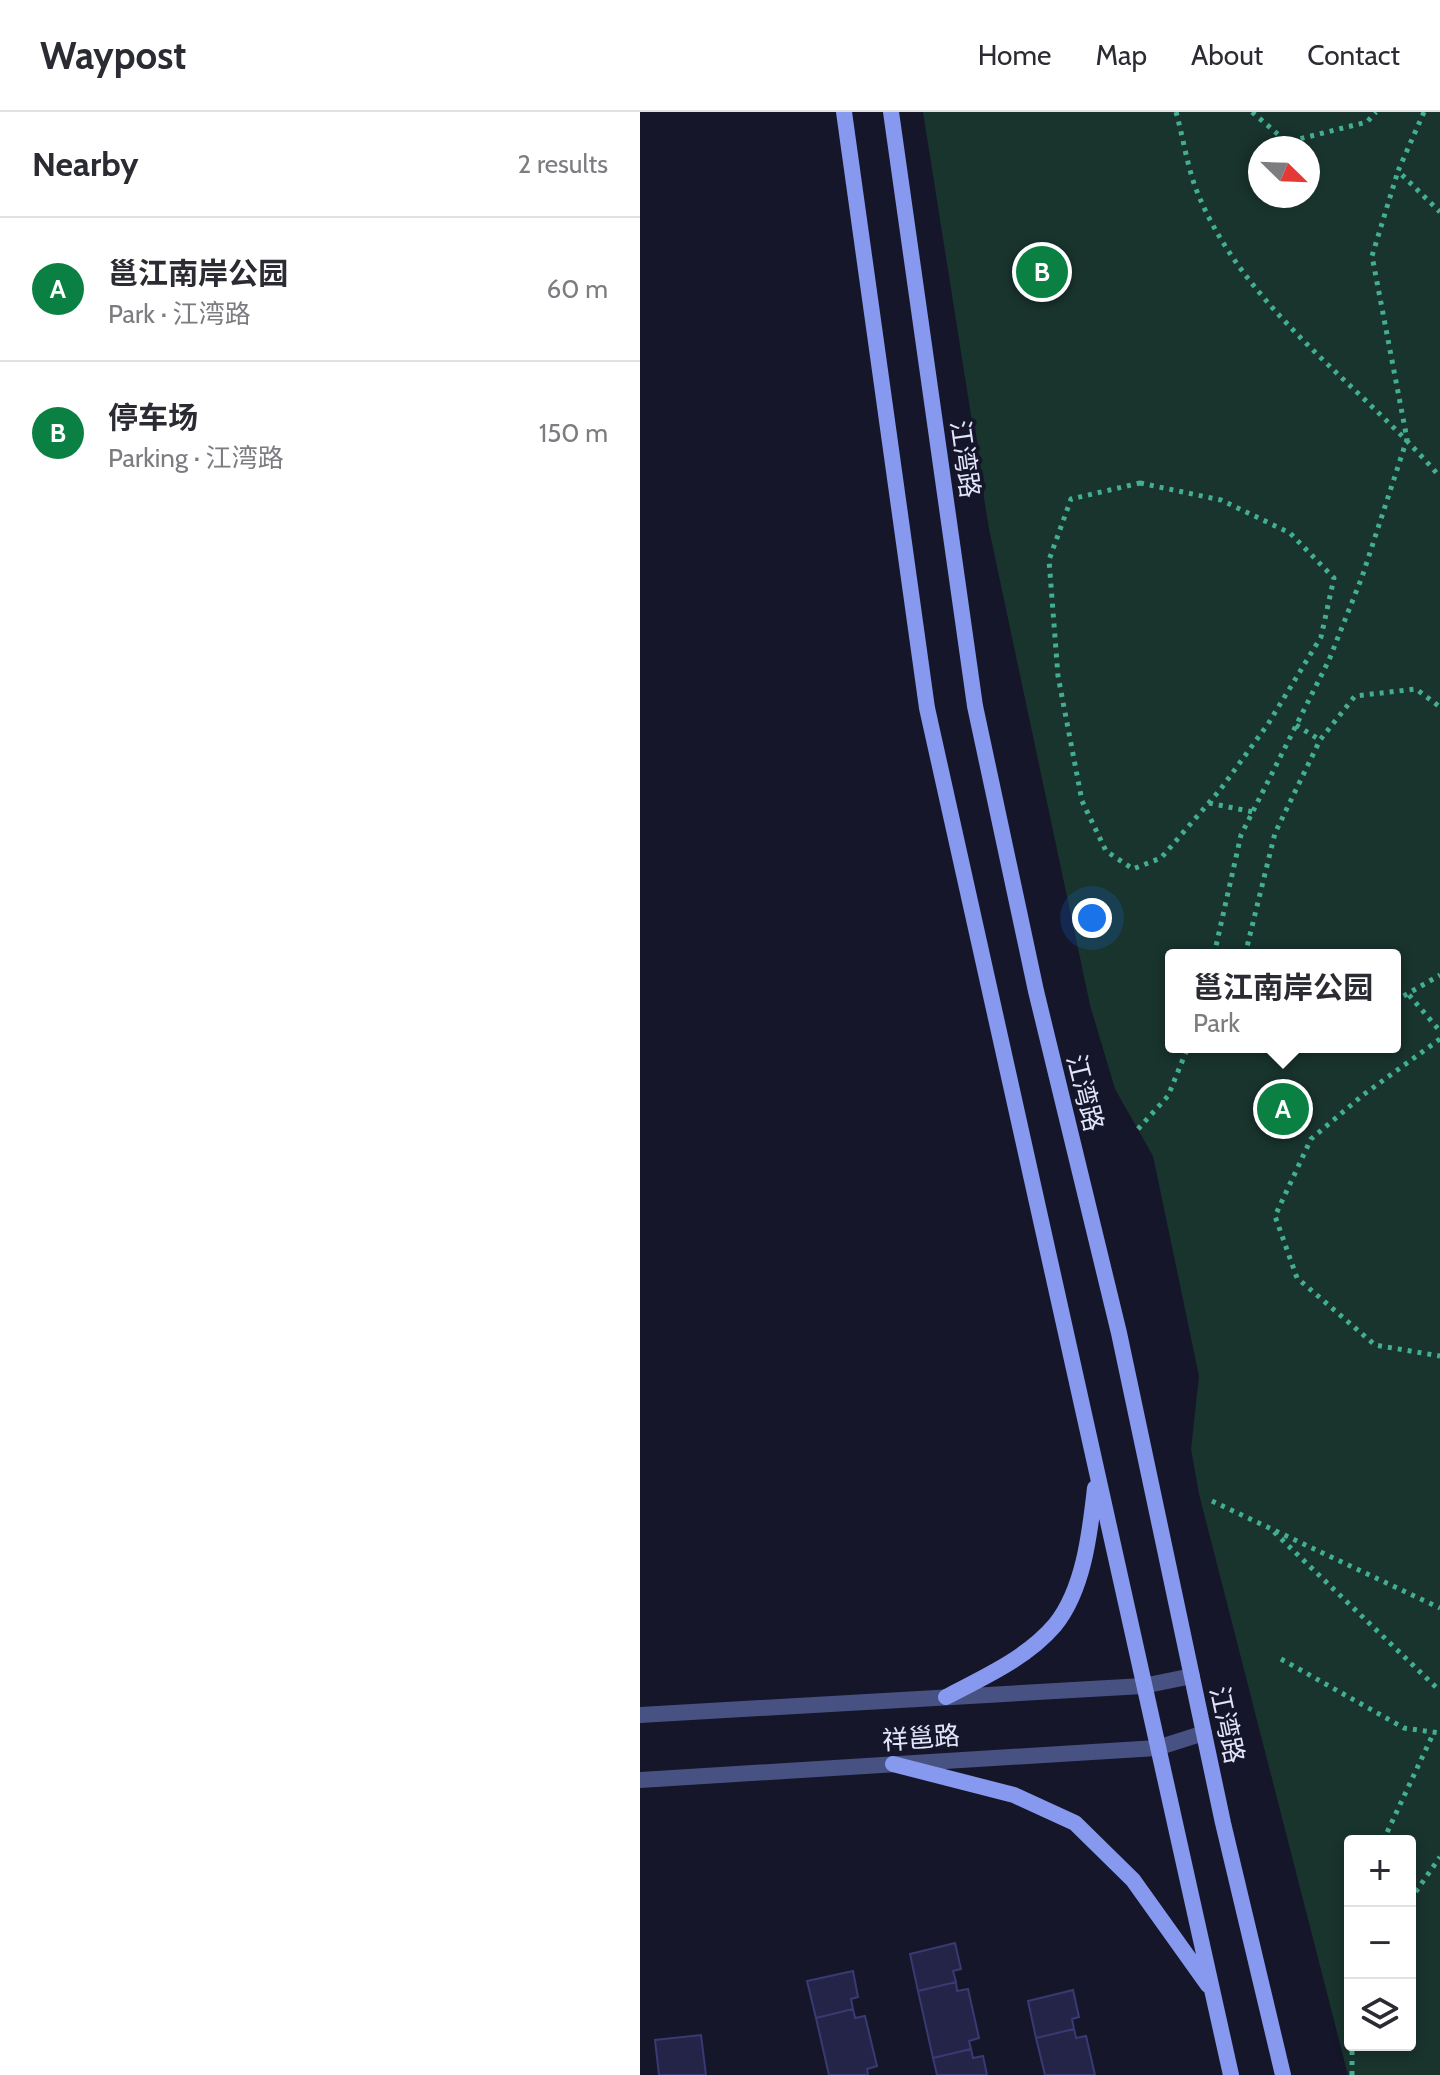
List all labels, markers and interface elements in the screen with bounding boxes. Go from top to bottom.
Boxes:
text: Waypost [40,32,186,79]
text: Home [978,38,1051,72]
text: Map [1095,38,1147,72]
text: About [1191,38,1263,72]
text: Contact [1307,38,1400,72]
north arrow [1248,136,1320,208]
text: Nearby [32,143,139,185]
text: 2 results [517,148,608,180]
pin: B [1016,242,1068,302]
text: 邕江南岸公园 [108,255,288,292]
text: A [50,273,66,305]
text: 60 m [546,273,608,305]
text: Park · 江湾路 [108,298,251,330]
text: 停车场 [108,399,198,436]
text: B [50,417,66,449]
text: 150 m [539,417,608,449]
street label: 江湾路 [944,418,986,500]
text: Parking · 江湾路 [108,442,284,474]
your location [1072,898,1112,938]
popup [1165,949,1401,1053]
text: 邕江南岸公园 [1193,969,1373,1006]
text: Park [1193,1007,1240,1039]
street label: 江湾路 [1060,1051,1110,1135]
pin: A [1257,1079,1309,1139]
street label: 江湾路 [1203,1684,1251,1766]
street label: 祥邕路 [881,1719,961,1757]
map controls [1344,1835,1416,2051]
button: + [1344,1835,1416,1907]
button: − [1344,1907,1416,1979]
button: layers [1344,1979,1416,2051]

